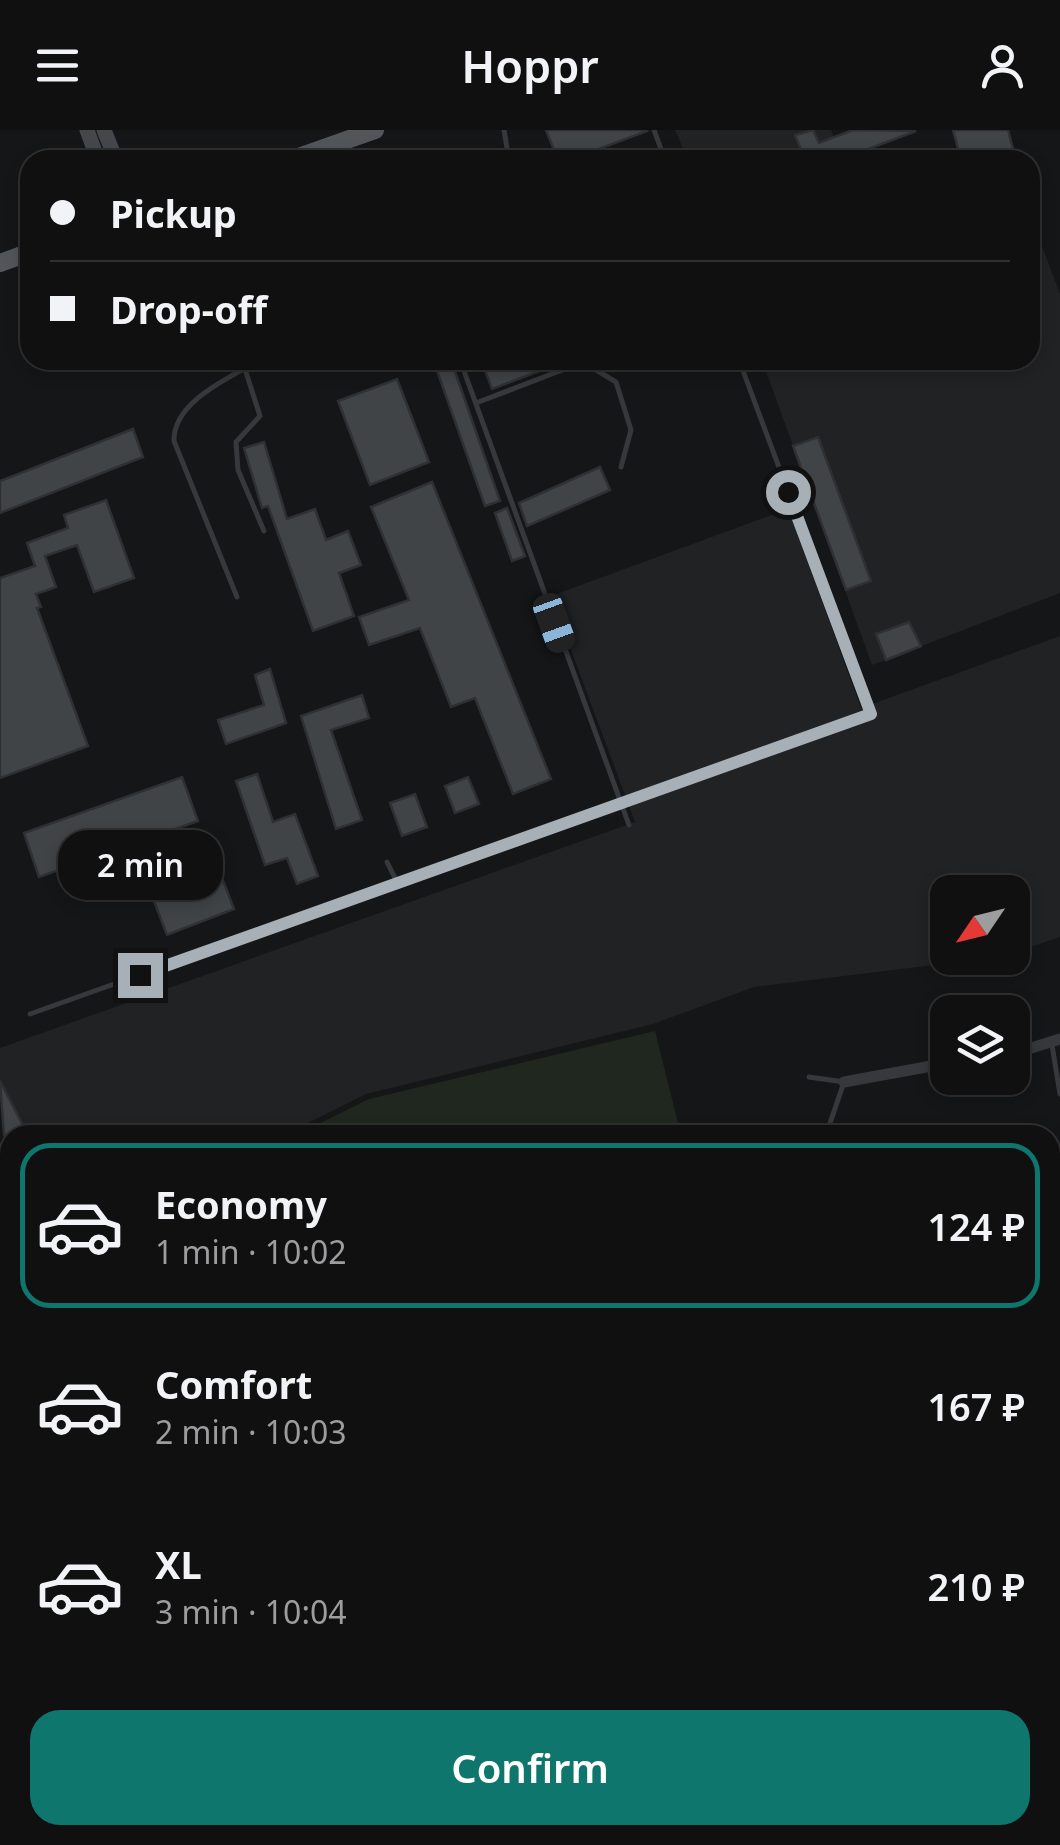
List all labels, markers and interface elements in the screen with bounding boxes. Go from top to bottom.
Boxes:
text: Hoppr [461,35,599,96]
icon: menu [30,38,85,93]
icon: person [975,38,1030,93]
text: Pickup [110,187,237,239]
text: Drop-off [110,283,267,335]
route start [766,470,811,515]
car [530,590,578,656]
callout: 2 min [58,830,222,900]
text: 2 min [97,843,184,886]
north arrow [930,875,1030,975]
map controls [930,875,1030,1095]
route end [118,953,163,998]
button: layers [930,995,1030,1095]
text: Economy [155,1178,327,1230]
icon: car [35,1181,125,1271]
text: 124 ₽ [927,1200,1025,1252]
text: 1 min · 10:02 [155,1230,347,1273]
text: Comfort [155,1358,312,1410]
icon: car [35,1361,125,1451]
text: 167 ₽ [927,1380,1025,1432]
text: 2 min · 10:03 [155,1410,347,1453]
text: XL [155,1538,202,1590]
icon: car [35,1541,125,1631]
text: 210 ₽ [927,1560,1025,1612]
text: 3 min · 10:04 [155,1590,347,1633]
button: Confirm [30,1710,1030,1825]

